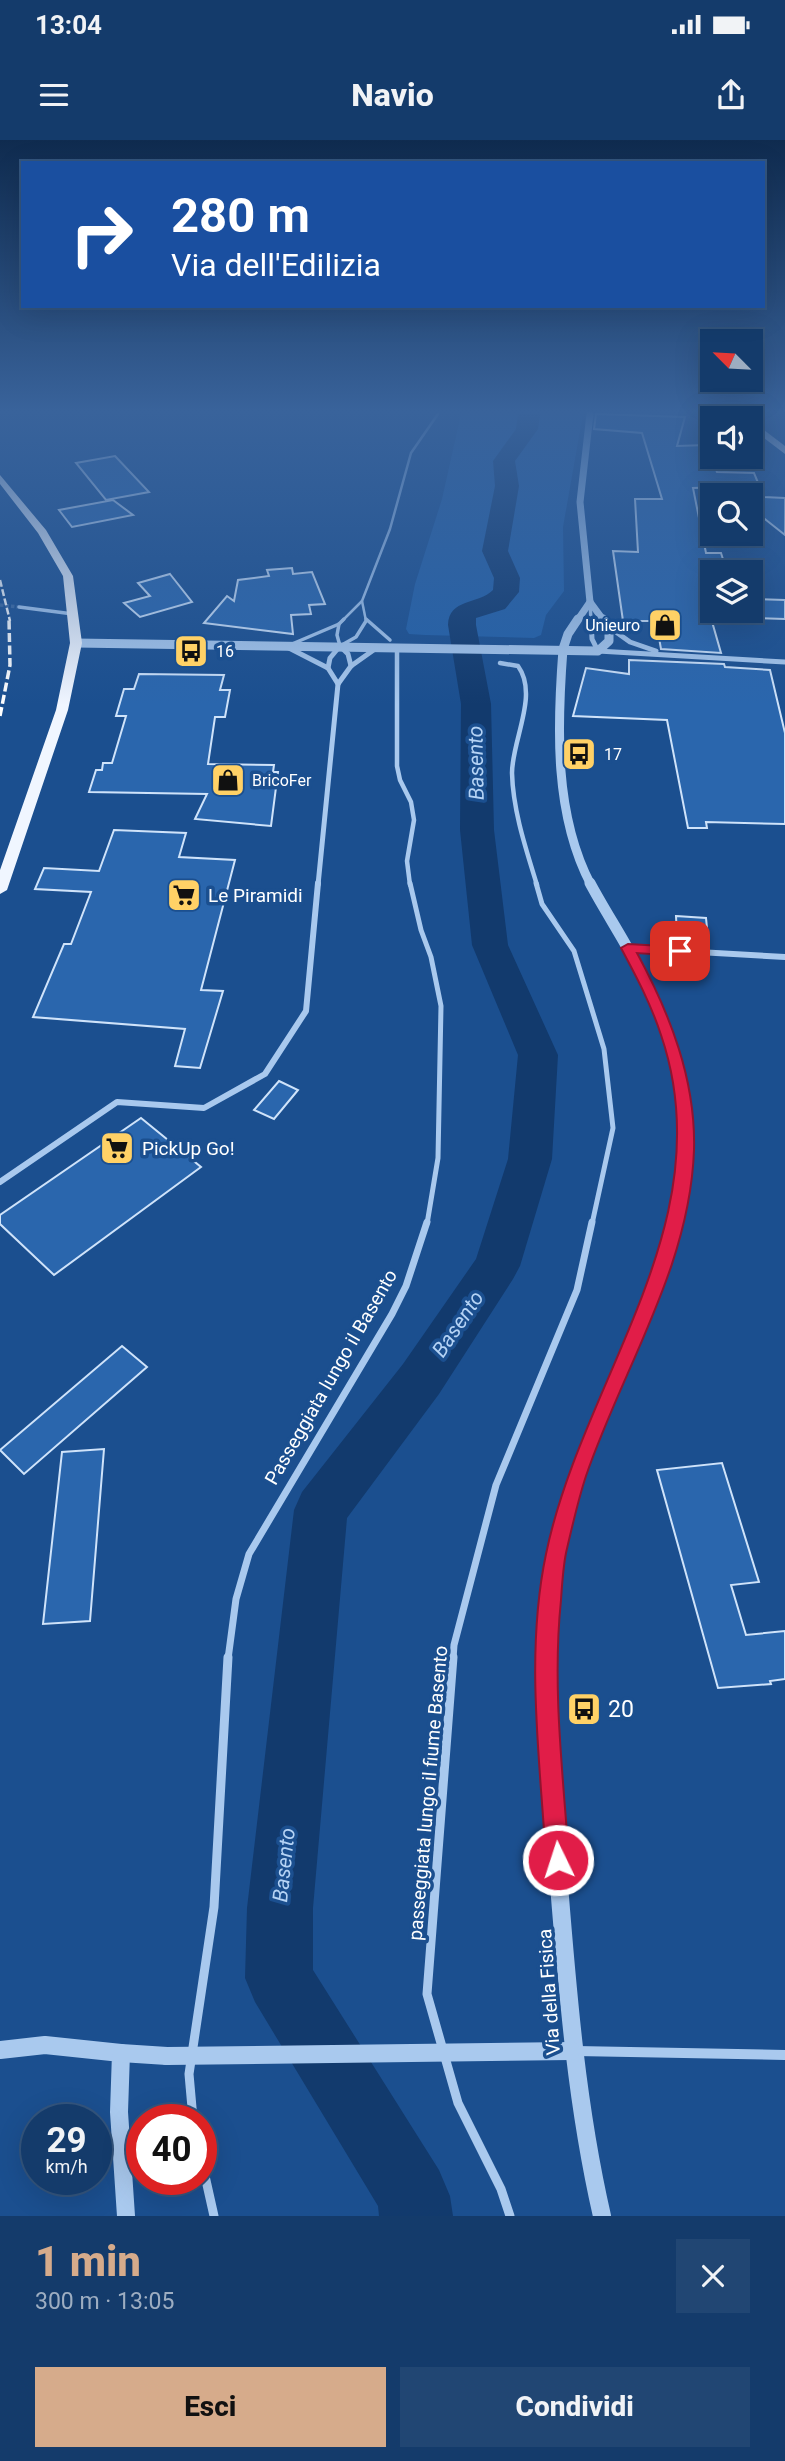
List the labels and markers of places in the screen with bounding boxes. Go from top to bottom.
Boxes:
shop icon: Unieuro [646,606,684,644]
place label: Unieuro [585,616,640,635]
bus stop icon: 16 [172,632,210,670]
place label: 16 [216,642,234,661]
bus stop icon: 17 [560,735,598,773]
place label: 17 [604,745,622,764]
shop icon: BricoFer [209,761,247,799]
place label: BricoFer [252,771,312,790]
supermarket icon: Le Piramidi [165,876,203,914]
place label: Le Piramidi [208,884,303,907]
pin [650,921,710,981]
supermarket icon: PickUp Go! [98,1129,136,1167]
place label: PickUp Go! [142,1137,235,1160]
bus stop icon: 20 [565,1690,603,1728]
place label: 20 [608,1696,634,1723]

